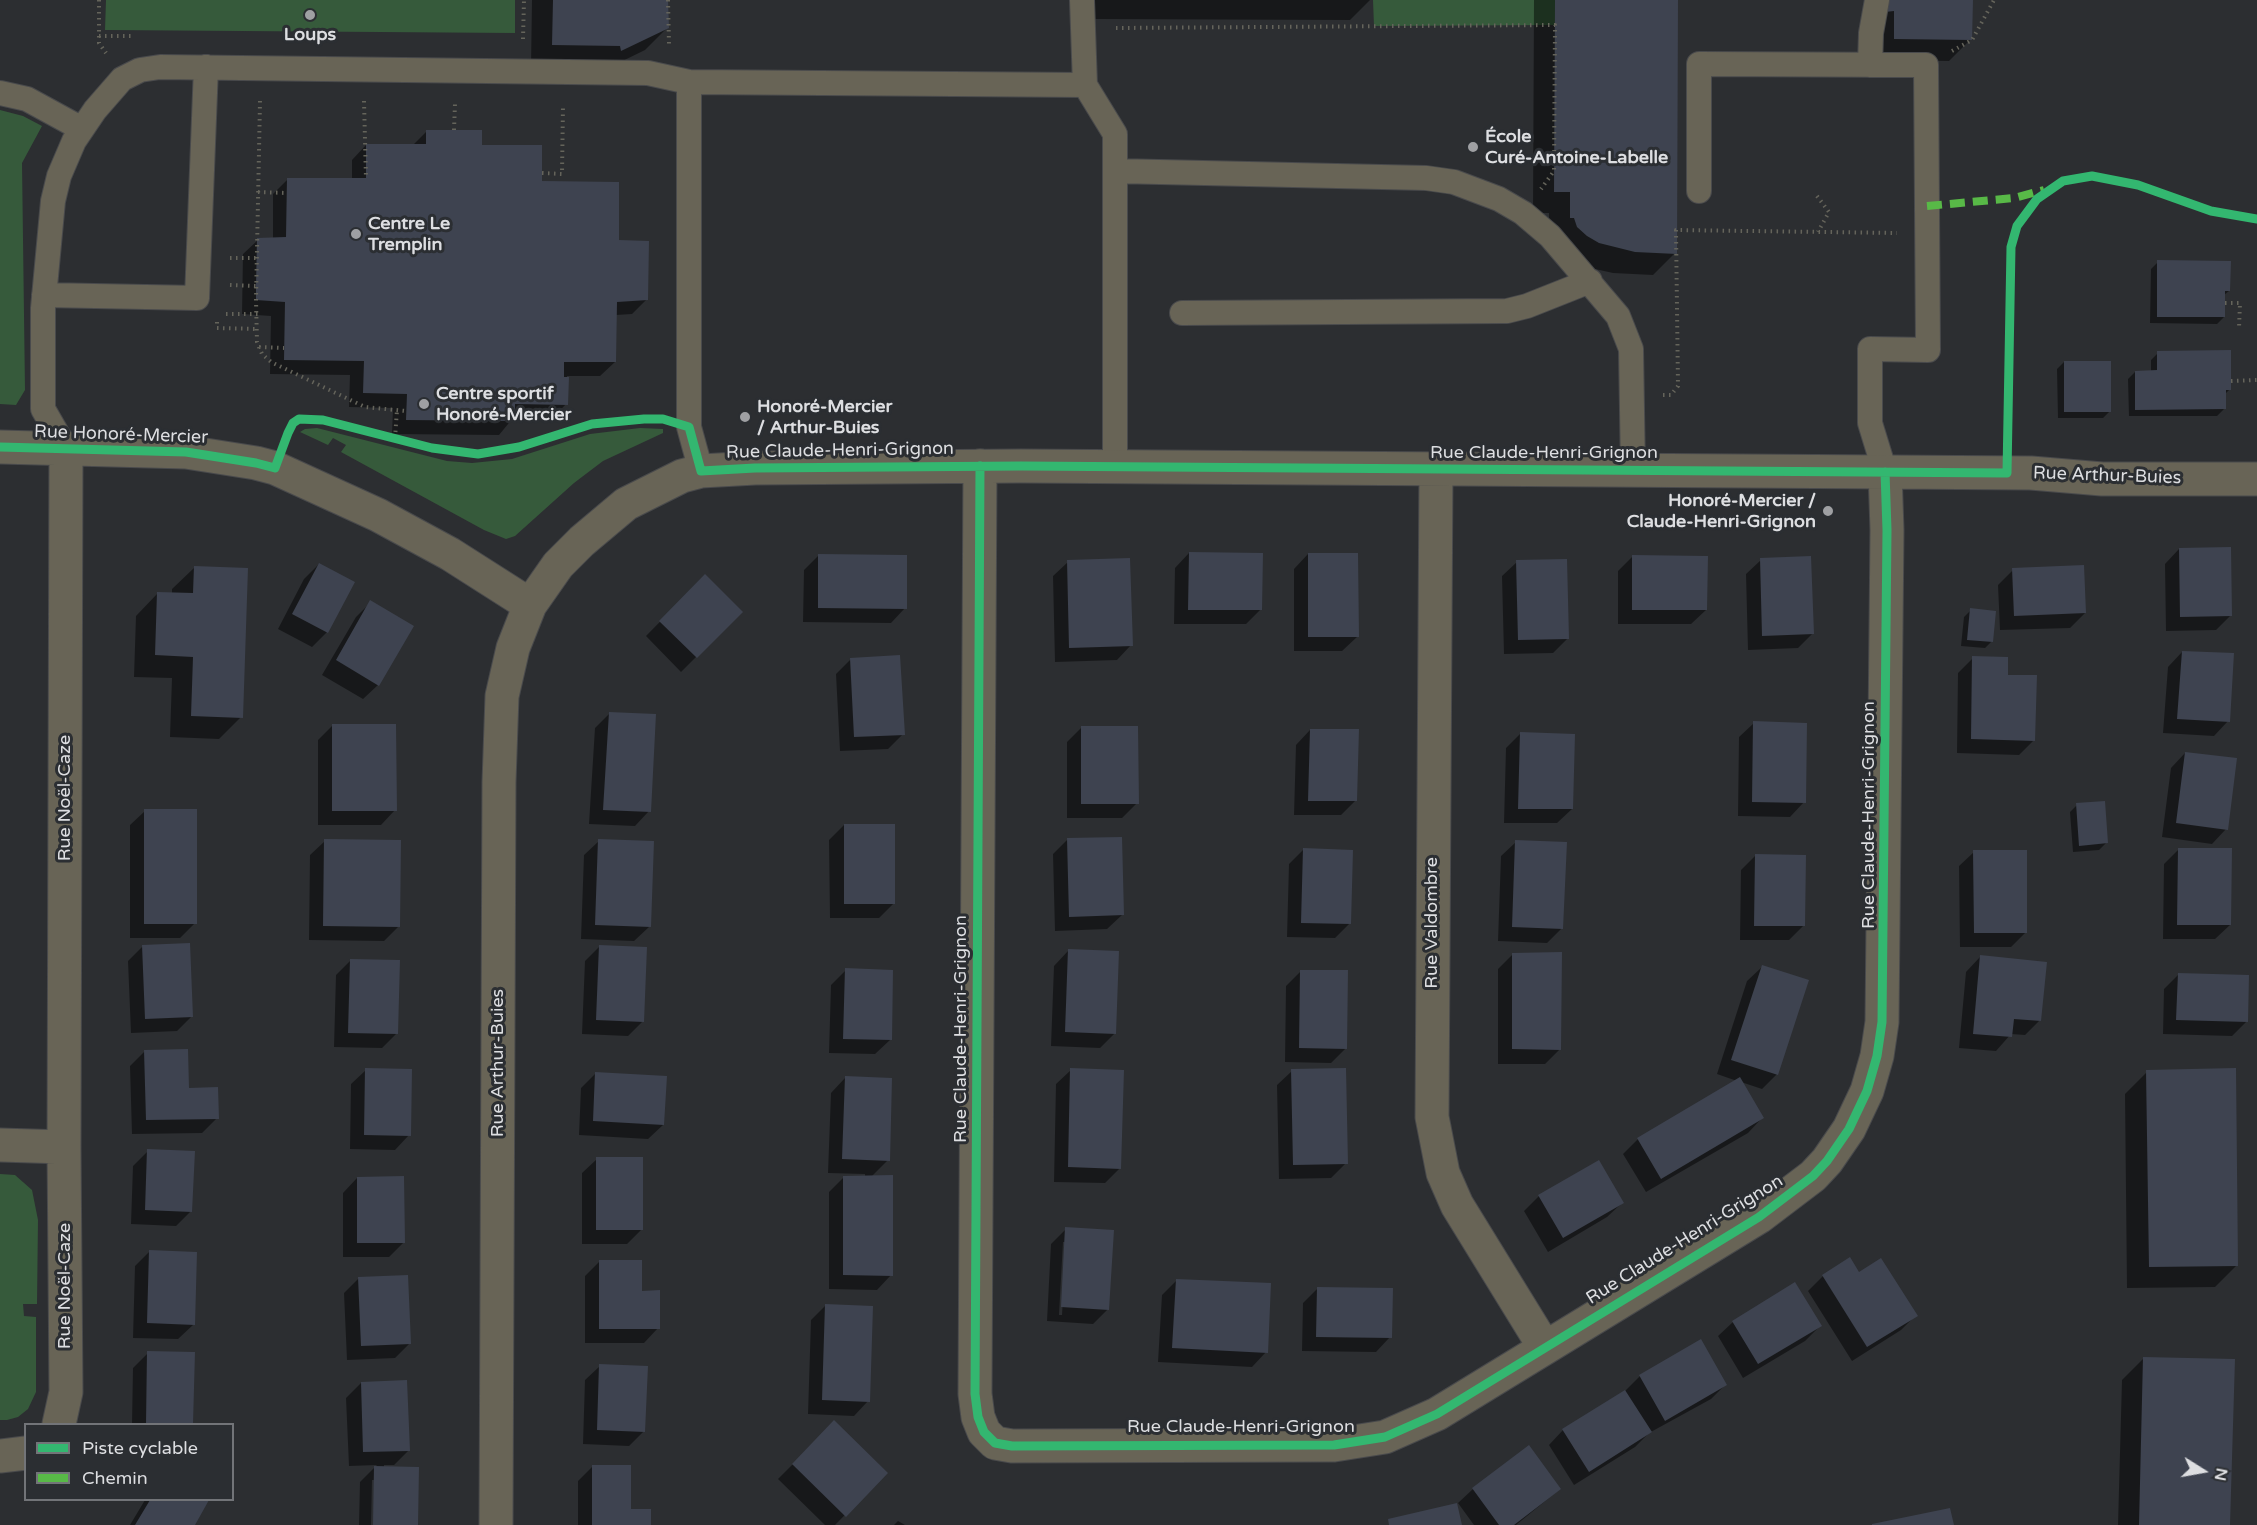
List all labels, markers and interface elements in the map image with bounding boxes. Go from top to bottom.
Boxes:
marker: Loups [303,8,317,22]
place label: Loups [284,24,336,46]
place label: École Curé-Antoine-Labelle [1485,126,1668,168]
marker: École Curé-Antoine-Labelle [1466,140,1480,154]
place label: Centre Le Tremplin [368,213,450,256]
marker: Centre Le Tremplin [349,227,363,241]
place label: Centre sportif Honoré-Mercier [436,383,571,426]
place label: Honoré-Mercier / Arthur-Buies [757,396,892,438]
marker: Centre sportif Honoré-Mercier [417,397,431,411]
marker: Honoré-Mercier / Arthur-Buies [738,410,752,424]
street label: Rue Honoré-Mercier [34,421,208,449]
street label: Rue Claude-Henri-Grignon [726,438,954,464]
street label: Rue Claude-Henri-Grignon [1430,442,1658,464]
street label: Rue Arthur-Buies [2032,463,2182,489]
place label: Honoré-Mercier / Claude-Henri-Grignon [1627,490,1816,532]
marker: Honoré-Mercier / Claude-Henri-Grignon [1821,504,1835,518]
street label: Rue Claude-Henri-Grignon [1858,701,1880,929]
street label: Rue Noël-Caze [54,735,76,861]
street label: Rue Valdombre [1421,857,1443,989]
street label: Rue Claude-Henri-Grignon [950,915,972,1143]
street label: Rue Arthur-Buies [487,989,509,1137]
street label: Rue Claude-Henri-Grignon [1583,1170,1787,1310]
street label: Rue Noël-Caze [54,1223,76,1349]
street label: Rue Claude-Henri-Grignon [1127,1416,1355,1438]
legend [24,1423,234,1501]
text: Piste cyclable [82,1437,198,1459]
north arrow [2173,1441,2233,1501]
text: N [2210,1466,2232,1483]
text: Chemin [82,1467,148,1489]

